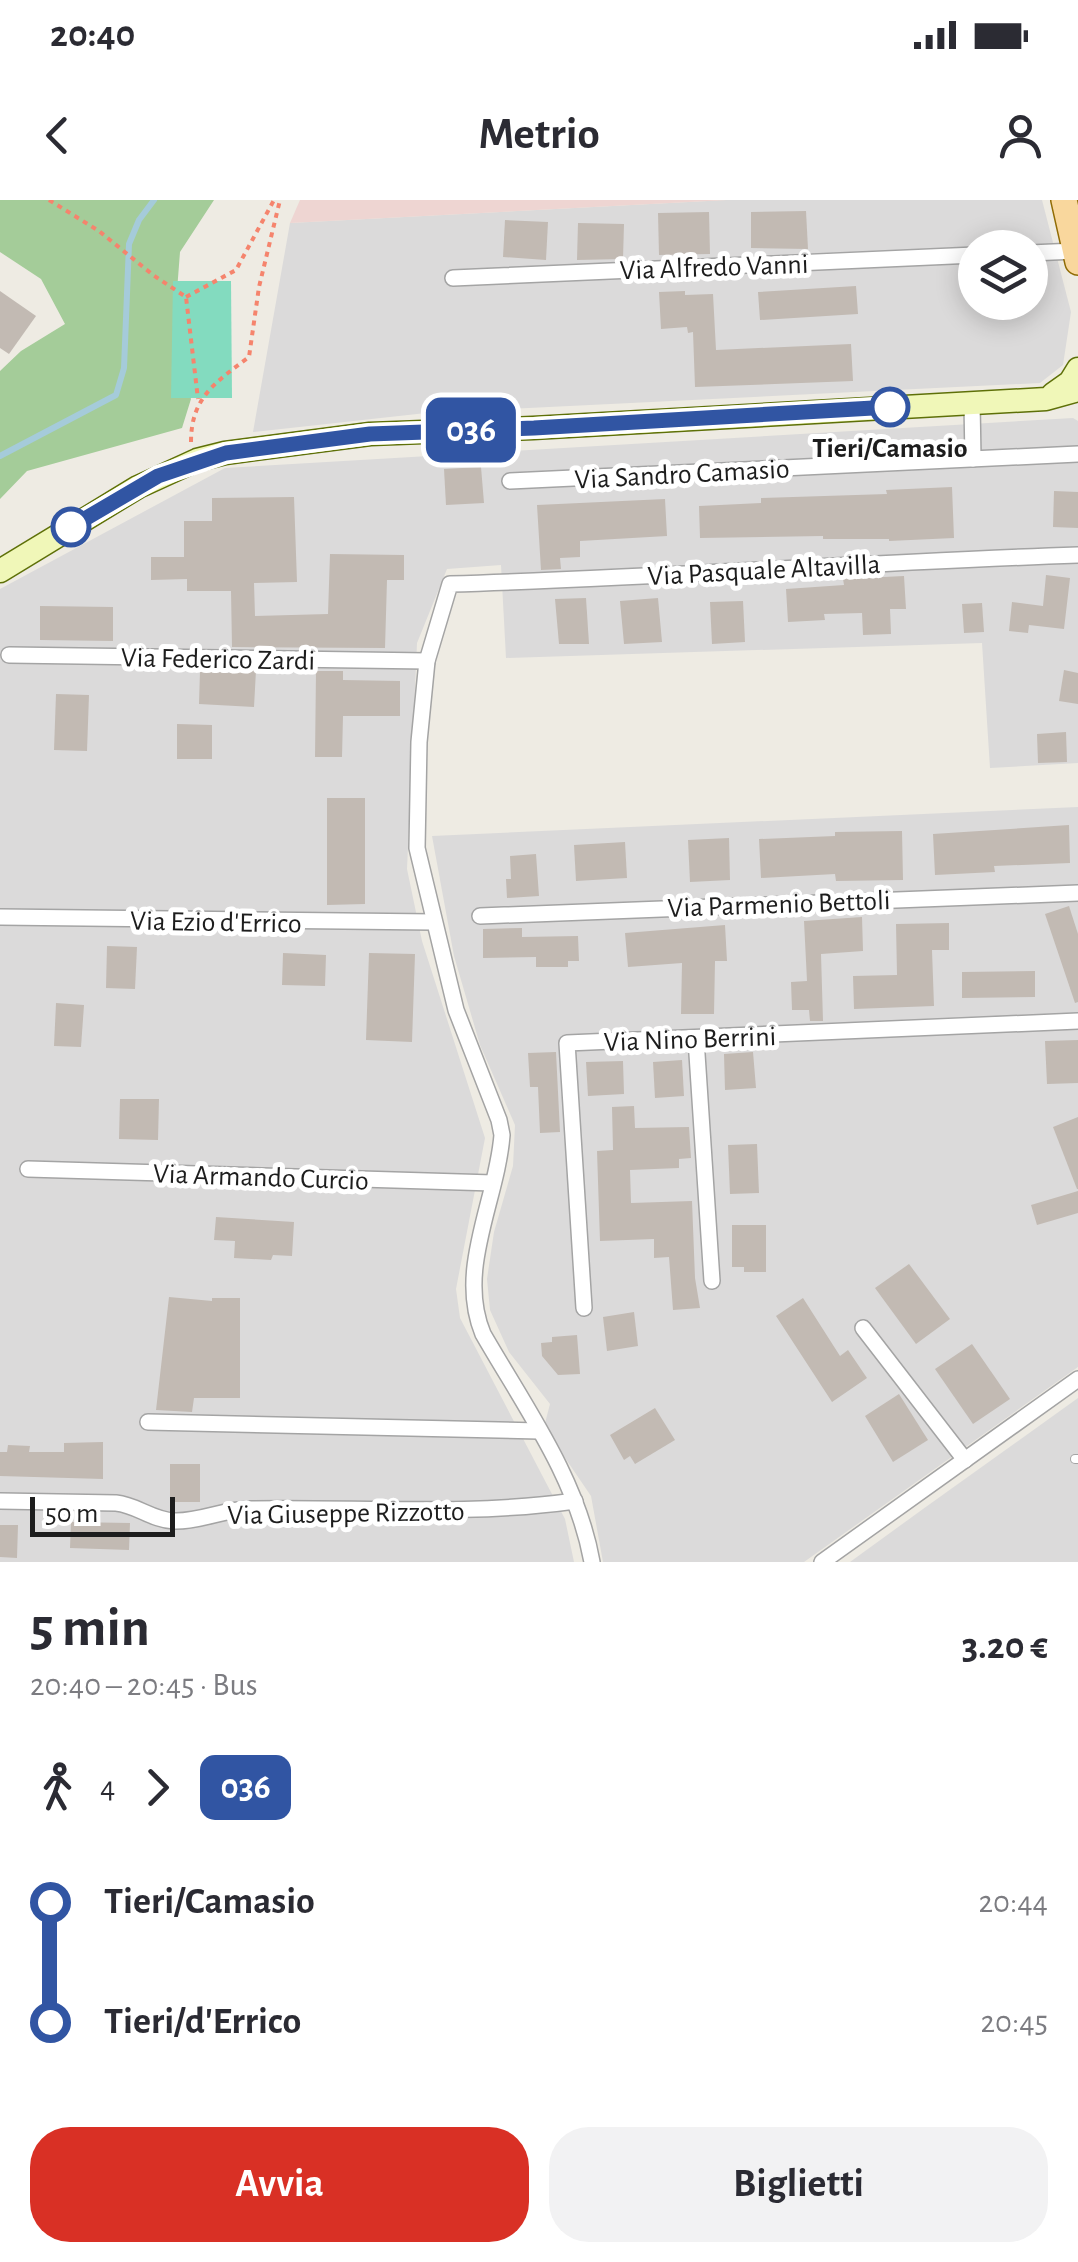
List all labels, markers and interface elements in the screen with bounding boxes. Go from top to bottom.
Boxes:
text: 20:40 [50,16,135,54]
icon: back [30,108,85,163]
icon: person [993,108,1048,163]
text: Metrio [478,112,600,157]
map controls [958,230,1048,320]
button: layers [958,230,1048,320]
street label: Via Alfredo Vanni [619,251,809,285]
marker: Tieri/Camasio [871,388,909,426]
line badge: 036 [414,398,528,462]
text: 036 [446,413,496,448]
place label: Tieri/Camasio [812,435,968,463]
street label: Via Sandro Camasio [574,455,790,495]
unlabelled marker [52,508,90,546]
street label: Via Pasquale Altavilla [647,551,881,591]
street label: Via Federico Zardi [121,644,315,676]
street label: Via Parmenio Bettoli [667,887,891,923]
street label: Via Ezio d'Errico [130,908,302,938]
street label: Via Nino Berrini [603,1023,777,1057]
street label: Via Armando Curcio [153,1160,369,1196]
scale bar [30,1492,175,1536]
street label: Via Giuseppe Rizzotto [227,1498,465,1530]
text: 50 m [45,1500,99,1528]
text: 5 min [30,1601,150,1656]
text: 3.20 € [962,1628,1048,1666]
text: 20:40 – 20:45 · Bus [30,1669,258,1701]
icon: walk [30,1760,85,1815]
icon: forward [130,1760,185,1815]
text: 036 [220,1770,271,1805]
text: 4 [100,1771,115,1803]
text: Tieri/Camasio [104,1883,315,1921]
text: 20:44 [978,1886,1048,1918]
text: Tieri/d'Errico [104,2003,301,2041]
text: 20:45 [980,2006,1048,2038]
button: Avvia [30,2127,529,2242]
button: Biglietti [549,2127,1048,2242]

